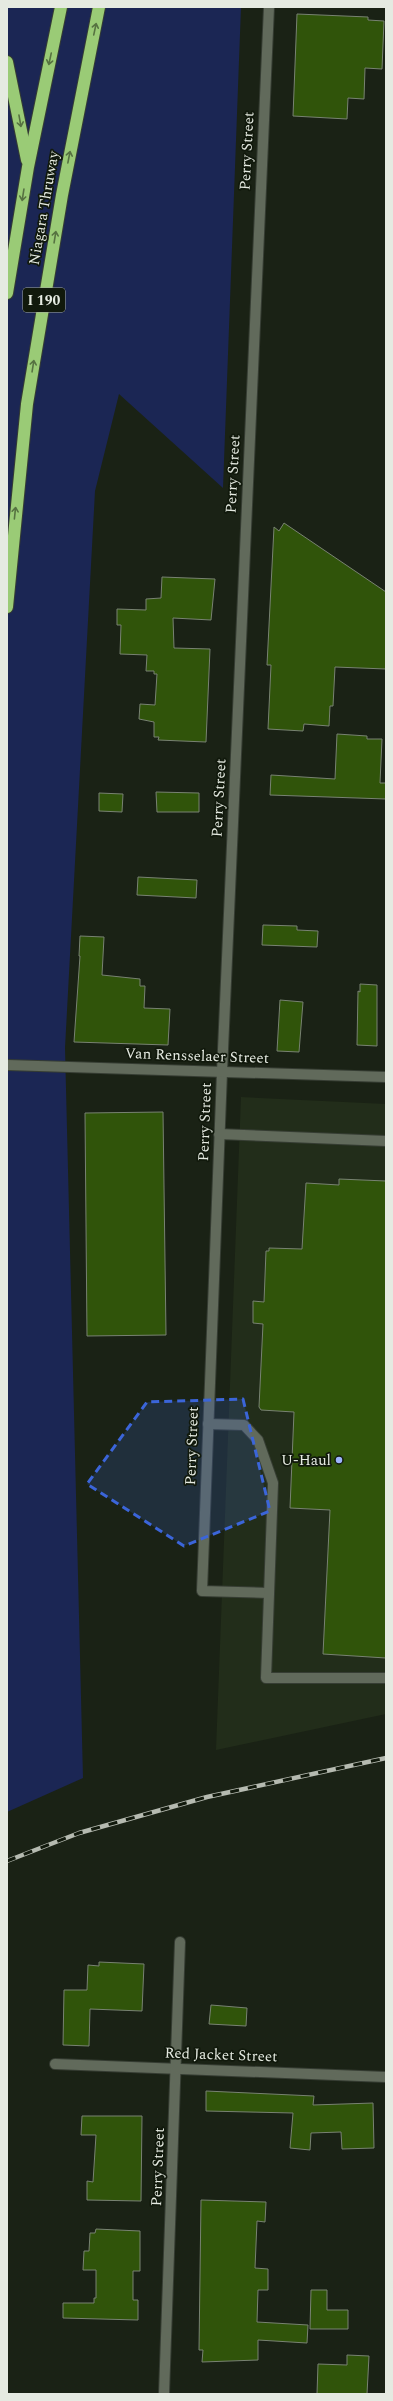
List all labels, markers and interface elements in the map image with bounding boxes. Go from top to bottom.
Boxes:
one-way arrow [91,23,99,36]
one-way arrow [46,52,54,65]
street label: Perry Street [233,111,261,191]
one-way arrow [16,114,24,127]
street label: Niagara Thruway [23,148,65,267]
one-way arrow [66,151,74,164]
one-way arrow [19,188,27,201]
one-way arrow [51,231,59,244]
road number: I 190 [23,288,65,312]
one-way arrow [29,360,37,373]
street label: Perry Street [219,434,247,514]
one-way arrow [11,507,19,520]
street label: Perry Street [205,758,233,838]
street label: Van Rensselaer Street [125,1042,269,1070]
street label: Perry Street [192,1082,218,1162]
street label: Perry Street [179,1406,205,1486]
place label: U-Haul [281,1449,331,1472]
marker: U-Haul [334,1455,344,1465]
street label: Red Jacket Street [164,2042,278,2068]
street label: Perry Street [145,2127,171,2207]

